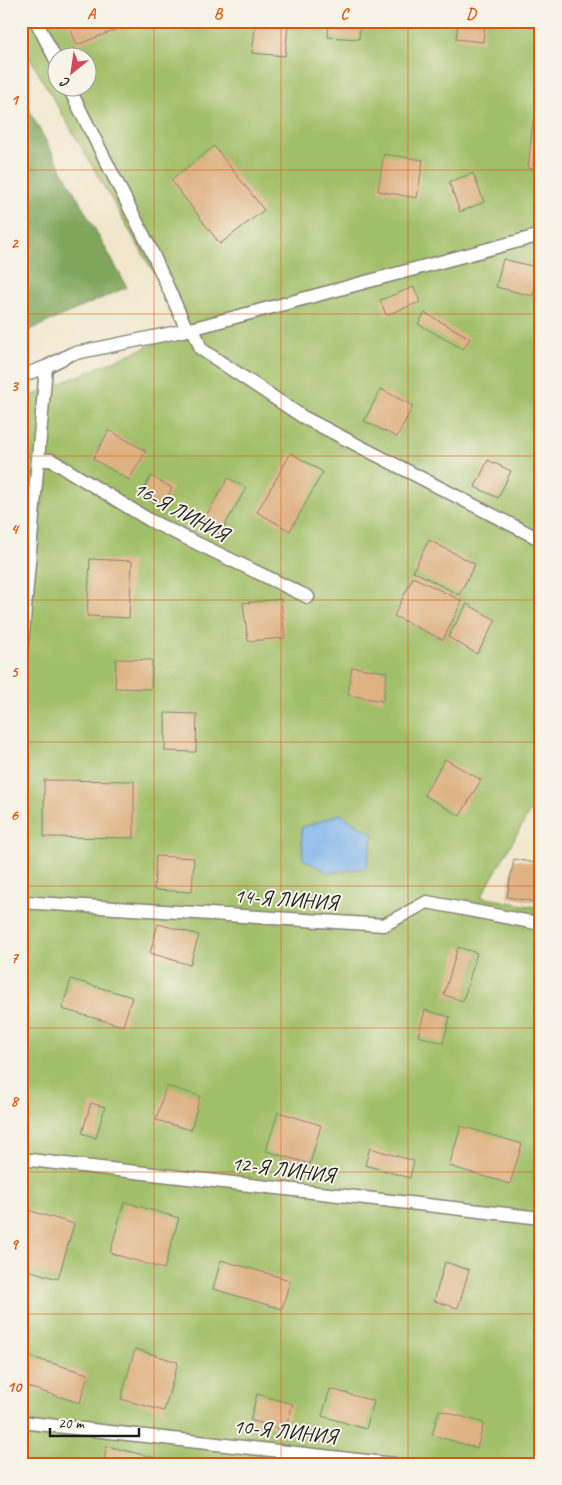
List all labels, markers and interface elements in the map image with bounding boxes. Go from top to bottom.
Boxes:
text: A [87,4,97,24]
text: B [214,4,224,24]
text: C [340,4,350,24]
text: D [466,4,477,24]
north arrow [48,48,98,98]
text: С [57,73,73,92]
text: 1 [10,90,19,110]
text: 2 [10,233,19,253]
text: 3 [10,376,19,396]
street label: 16-Я ЛИНИЯ [129,475,236,548]
text: 4 [10,519,19,539]
text: 5 [11,662,20,682]
text: 6 [10,805,19,825]
street label: 14-Я ЛИНИЯ [233,882,342,916]
text: 7 [10,948,19,968]
text: 8 [10,1091,19,1111]
street label: 12-Я ЛИНИЯ [230,1150,340,1189]
text: 9 [10,1234,19,1254]
text: 10 [7,1377,23,1397]
scale bar [50,1405,139,1437]
street label: 10-Я ЛИНИЯ [232,1413,341,1450]
text: 20 m [58,1414,85,1433]

